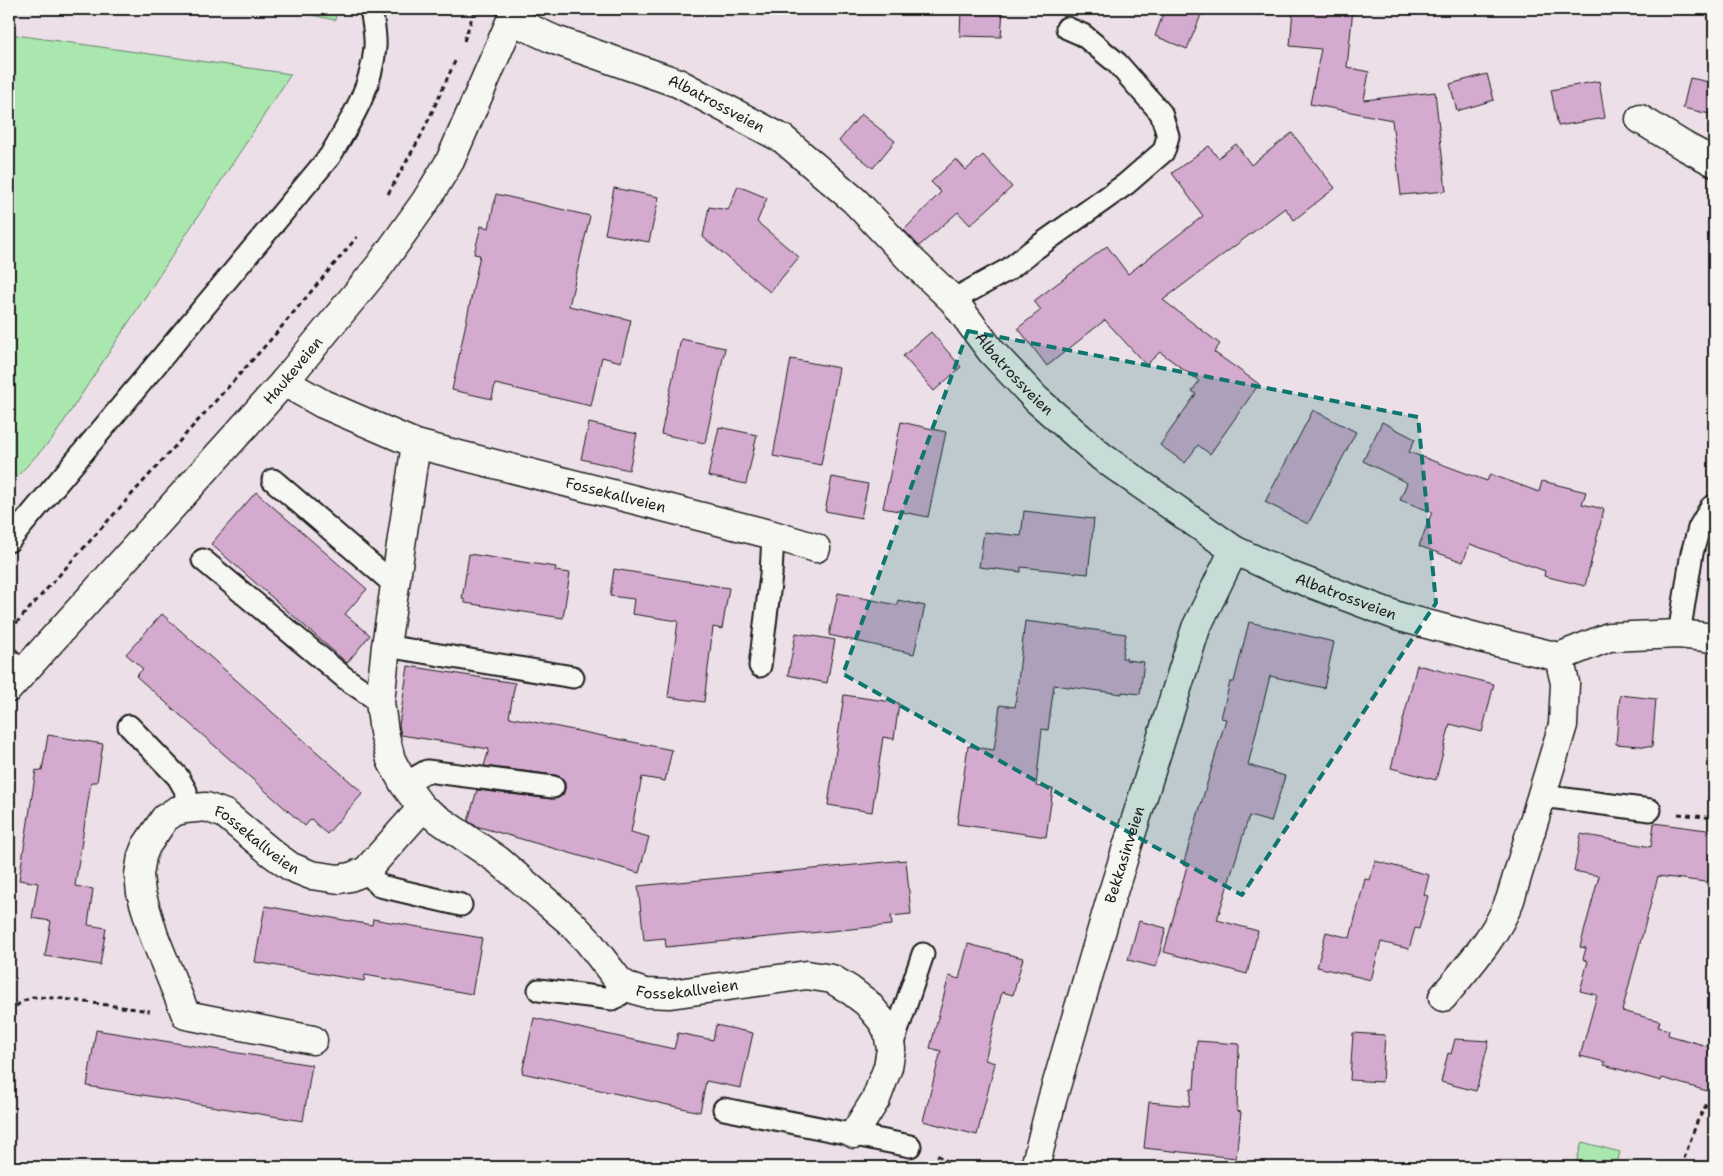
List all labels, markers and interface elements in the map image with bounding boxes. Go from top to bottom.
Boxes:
street label: Albatrossveien [665,70,768,137]
street label: Albatrossveien [970,328,1058,420]
street label: Haukeveien [259,332,327,409]
street label: Fossekallveien [563,472,668,517]
street label: Albatrossveien [1292,568,1399,625]
street label: Fossekallveien [211,801,302,879]
street label: Bekkasinveien [1100,804,1149,906]
street label: Fossekallveien [633,975,740,1004]

